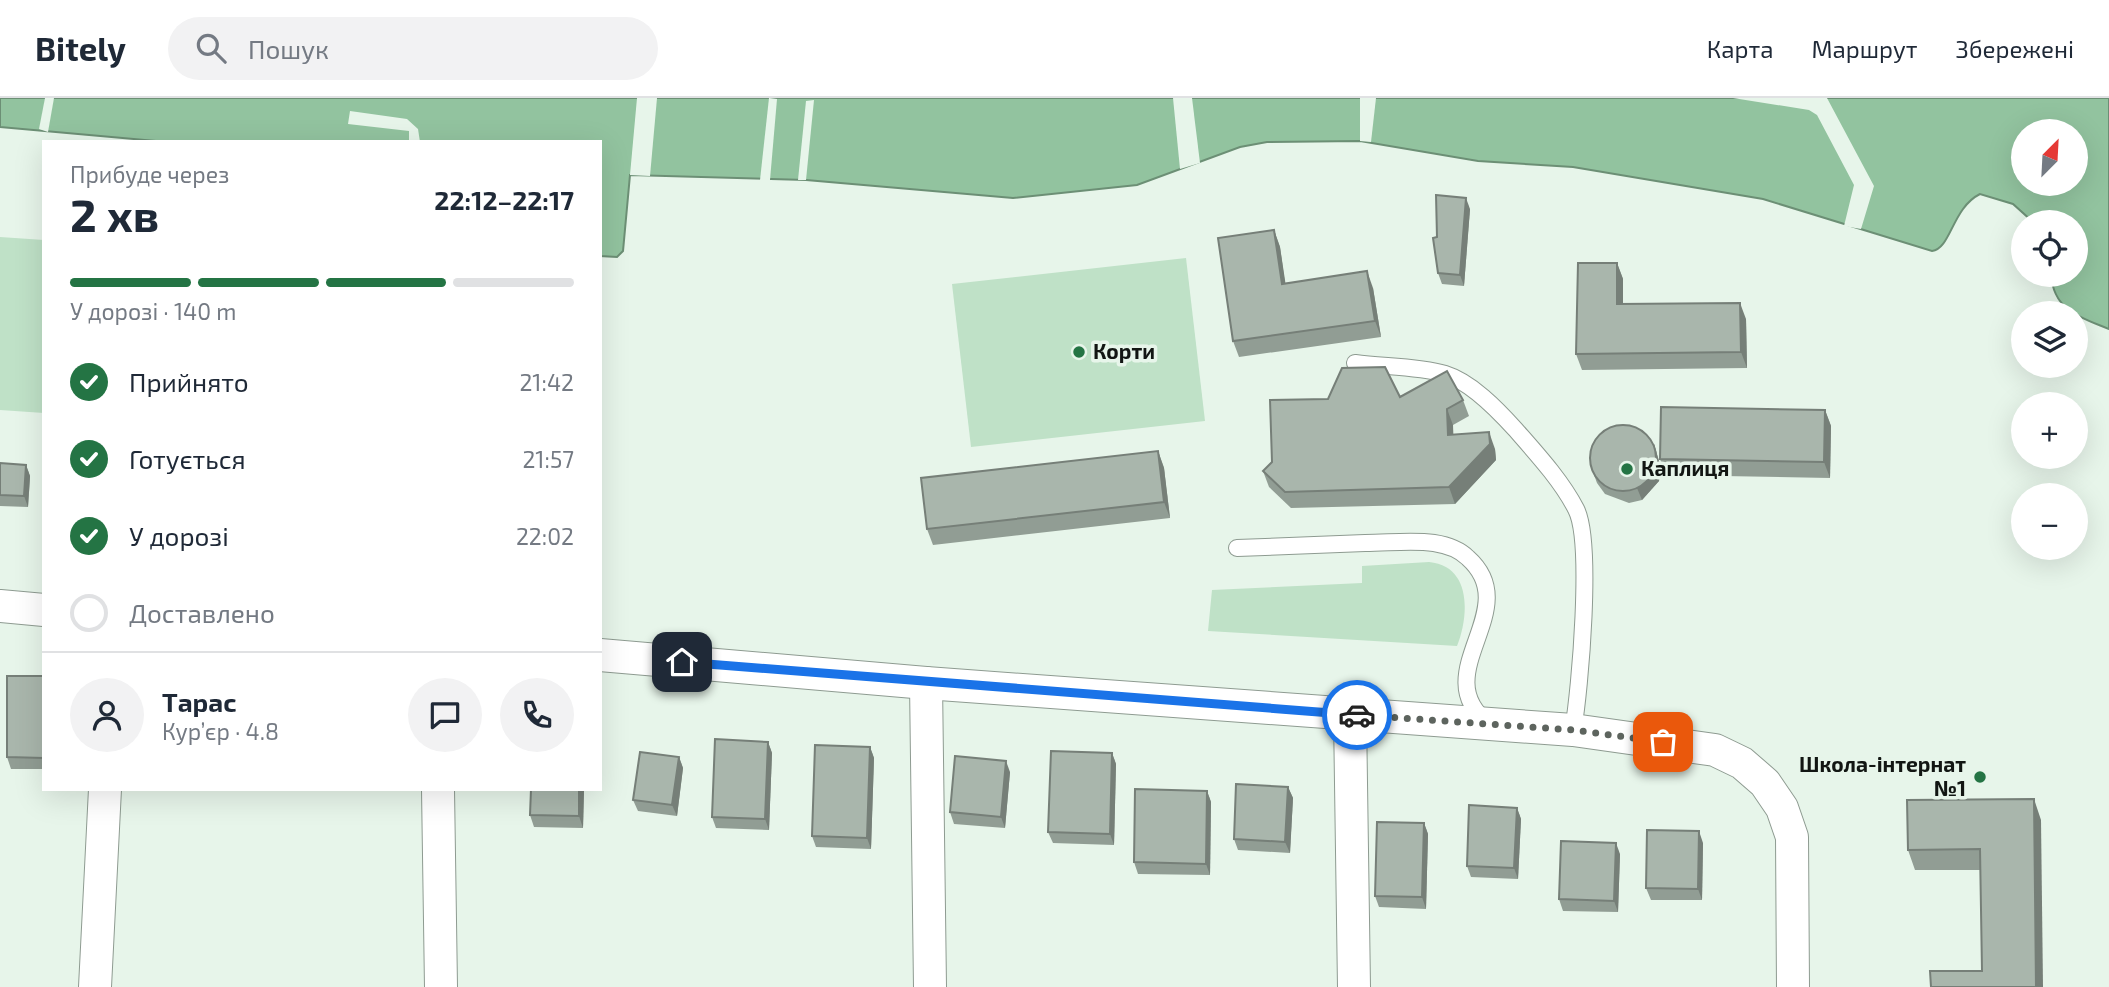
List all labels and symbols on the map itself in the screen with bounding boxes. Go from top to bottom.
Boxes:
north arrow [2011,119,2088,196]
place label: Корти [1093,338,1155,363]
marker: Корти [1071,344,1087,360]
place label: Каплиця [1641,455,1729,480]
marker: Каплиця [1619,461,1635,477]
pin [652,632,712,692]
courier [1322,680,1392,750]
pin [1633,712,1693,772]
place label: Школа-інтернат №1 [1799,751,1966,800]
marker: Школа-інтернат №1 [1972,769,1988,785]

